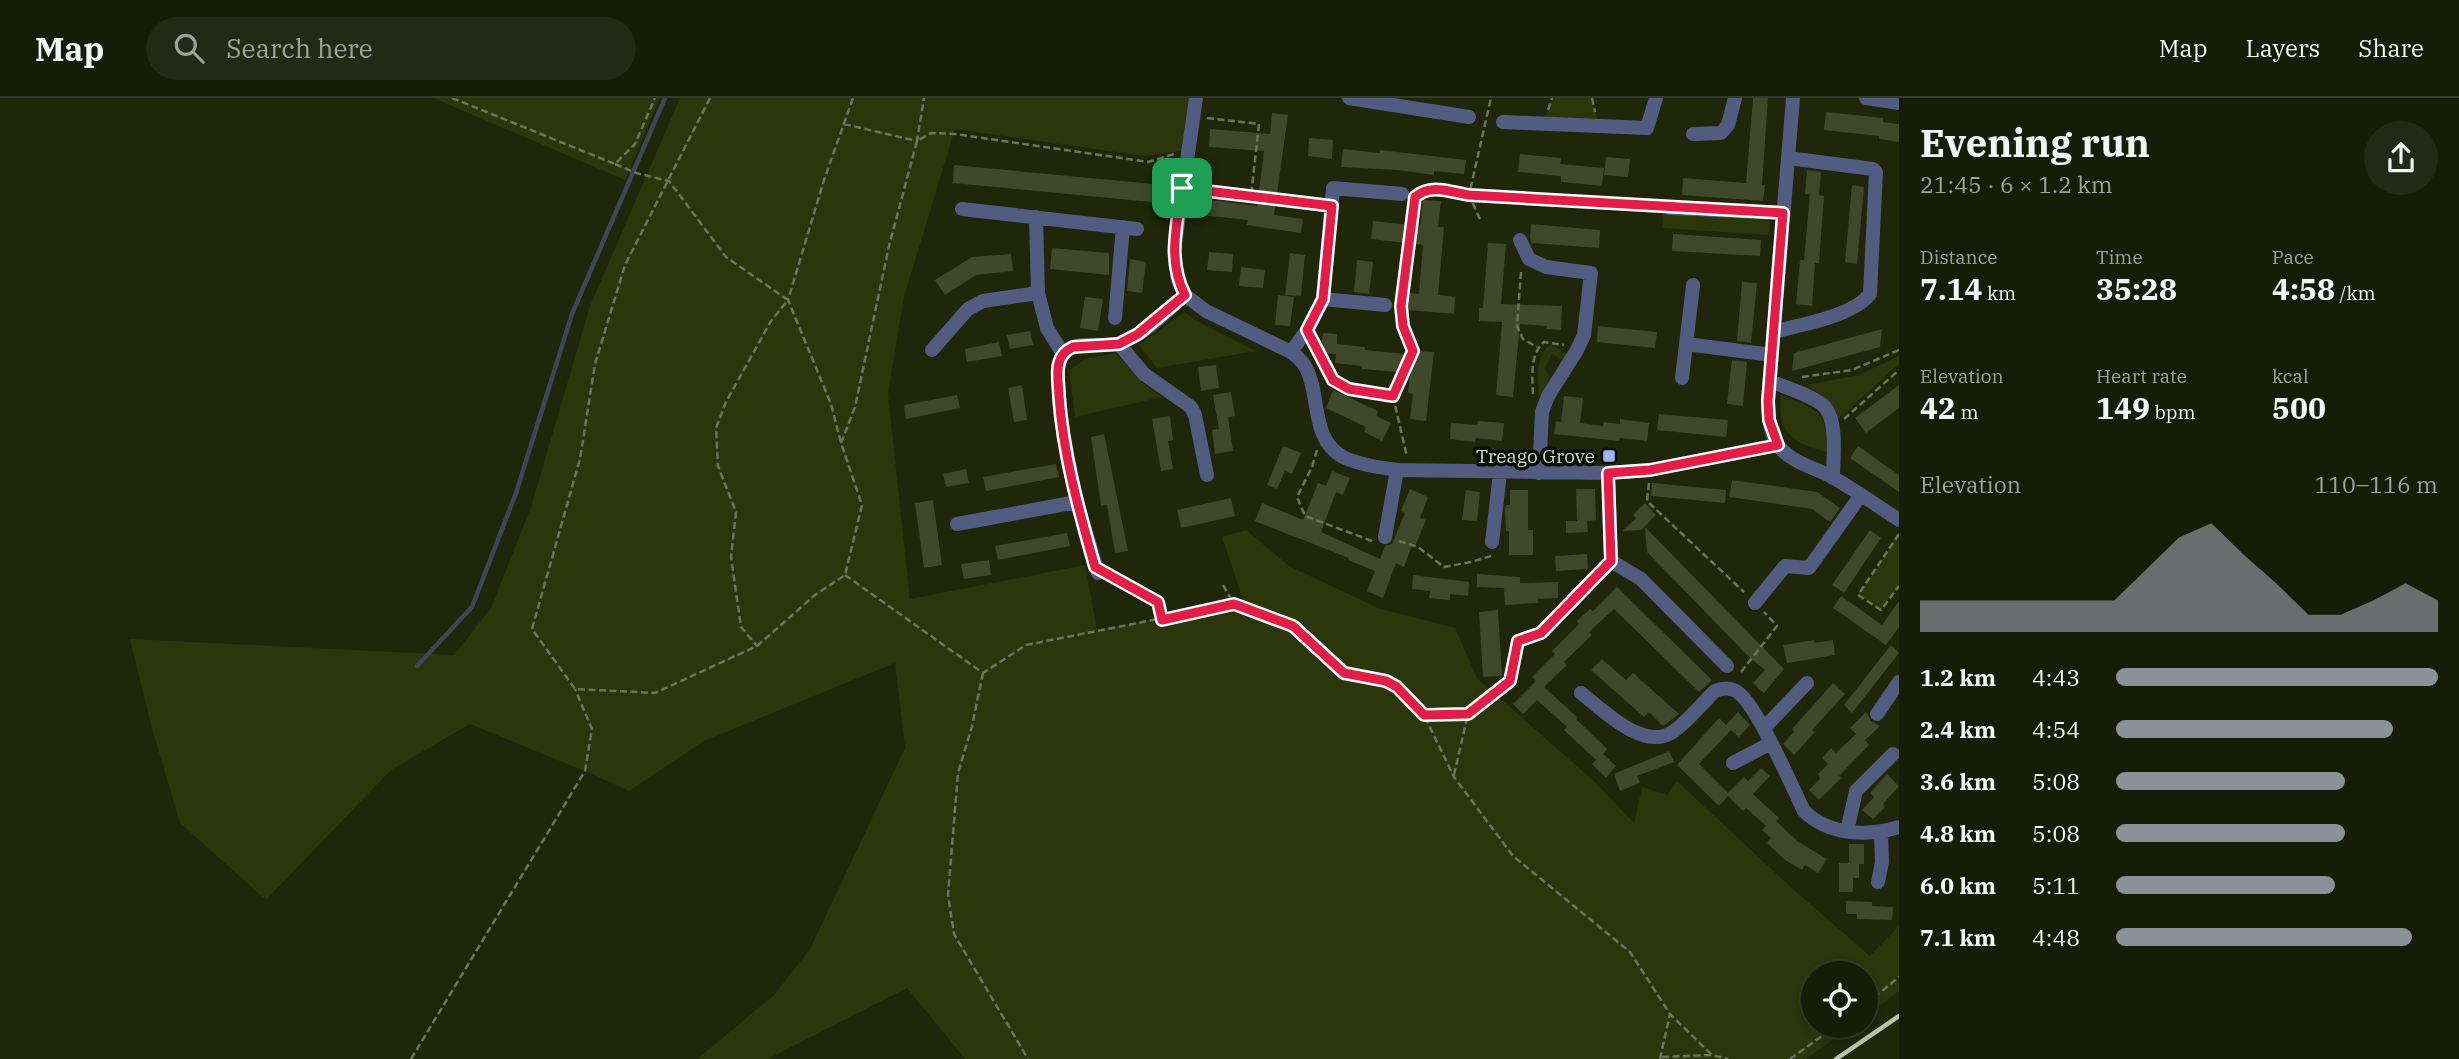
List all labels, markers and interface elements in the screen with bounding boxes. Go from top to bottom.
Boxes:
search box [146,17,636,80]
text: Map [35,27,104,70]
icon: search [170,29,208,67]
text: Search here [226,31,373,65]
text: Map [2159,32,2207,64]
text: Layers [2245,32,2320,64]
text: Share [2358,32,2424,64]
text: Evening run [1920,118,2150,167]
button: share [2364,121,2438,195]
pin [1152,158,1212,218]
icon: arrive [1163,169,1201,207]
text: 21:45 · 6 × 1.2 km [1920,169,2113,199]
text: Distance [1920,245,1998,269]
text: Time [2096,245,2143,269]
text: Pace [2272,245,2314,269]
text: 7.14 [1920,269,1982,308]
text: 35:28 [2096,269,2177,308]
text: 4:58 [2272,269,2335,308]
text: km [1982,281,2016,305]
text: /km [2335,281,2376,305]
text: Elevation [1920,364,2004,388]
text: Heart rate [2096,364,2187,388]
text: kcal [2272,364,2309,388]
text: 42 [1920,388,1956,427]
text: 149 [2096,388,2150,427]
text: 500 [2272,388,2326,427]
text: m [1956,400,1979,424]
text: bpm [2150,400,2196,424]
place label: Treago Grove [1476,444,1595,468]
marker: Treago Grove [1601,448,1617,464]
text: Elevation [1920,469,2021,499]
text: 110–116 m [2314,469,2438,499]
text: 1.2 km [1920,662,1996,692]
text: 4:43 [2032,662,2080,692]
text: 2.4 km [1920,714,1996,744]
text: 4:54 [2032,714,2080,744]
text: 3.6 km [1920,766,1996,796]
text: 5:08 [2032,766,2080,796]
text: 4.8 km [1920,818,1996,848]
text: 5:08 [2032,818,2080,848]
text: 6.0 km [1920,870,1996,900]
text: 5:11 [2032,870,2080,900]
text: 7.1 km [1920,922,1996,952]
text: 4:48 [2032,922,2080,952]
map controls [1801,961,1878,1038]
button: locate [1801,961,1878,1038]

